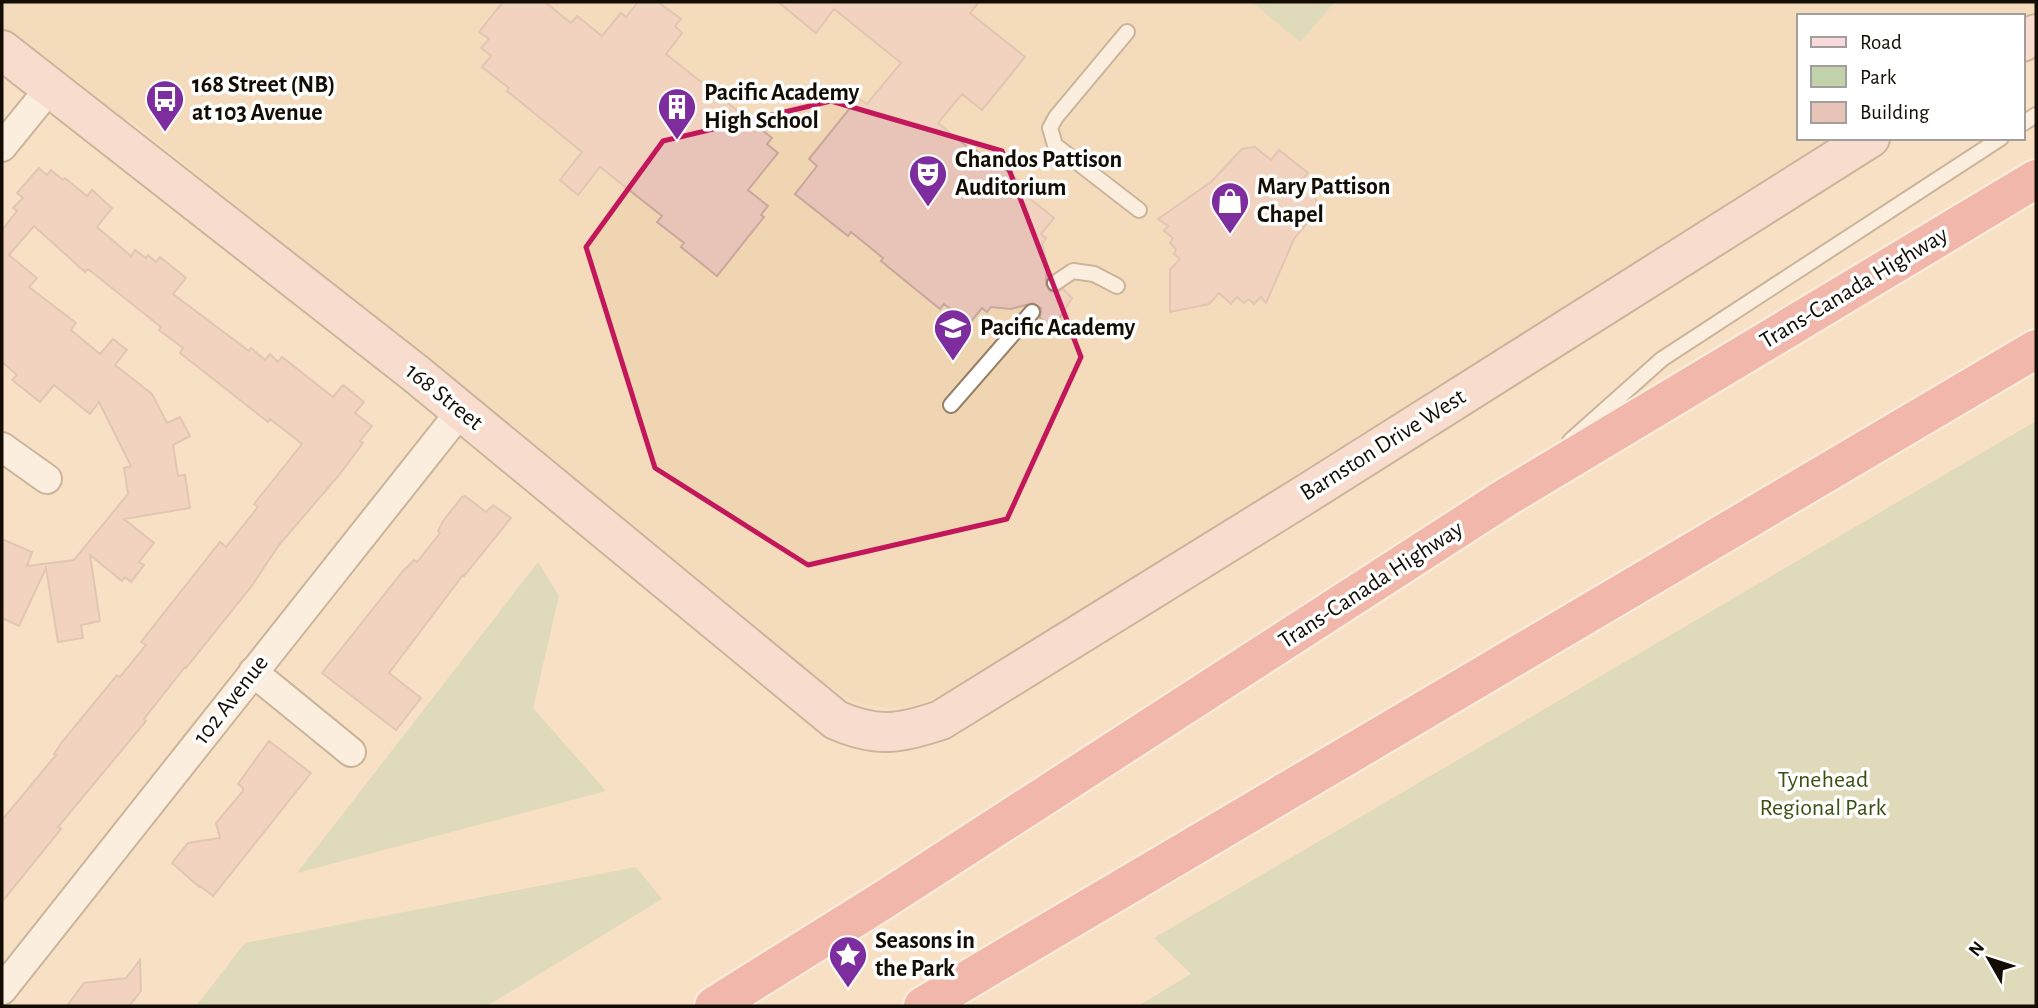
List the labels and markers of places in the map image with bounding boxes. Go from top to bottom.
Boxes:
place label: 168 Street (NB) at 103 Avenue [192,73,335,125]
bus stop icon: 168 Street (NB) at 103 Avenue [144,78,186,133]
place label: Pacific Academy High School [704,81,860,133]
building icon: Pacific Academy High School [656,86,698,141]
place label: Chandos Pattison Auditorium [955,148,1122,200]
theatre icon: Chandos Pattison Auditorium [907,153,949,208]
place label: Mary Pattison Chapel [1257,175,1391,227]
shop icon: Mary Pattison Chapel [1209,180,1251,235]
school or university icon: Pacific Academy [932,307,974,362]
place label: Pacific Academy [980,316,1136,340]
place label: Seasons in the Park [875,929,975,981]
place icon: Seasons in the Park [827,934,869,989]

